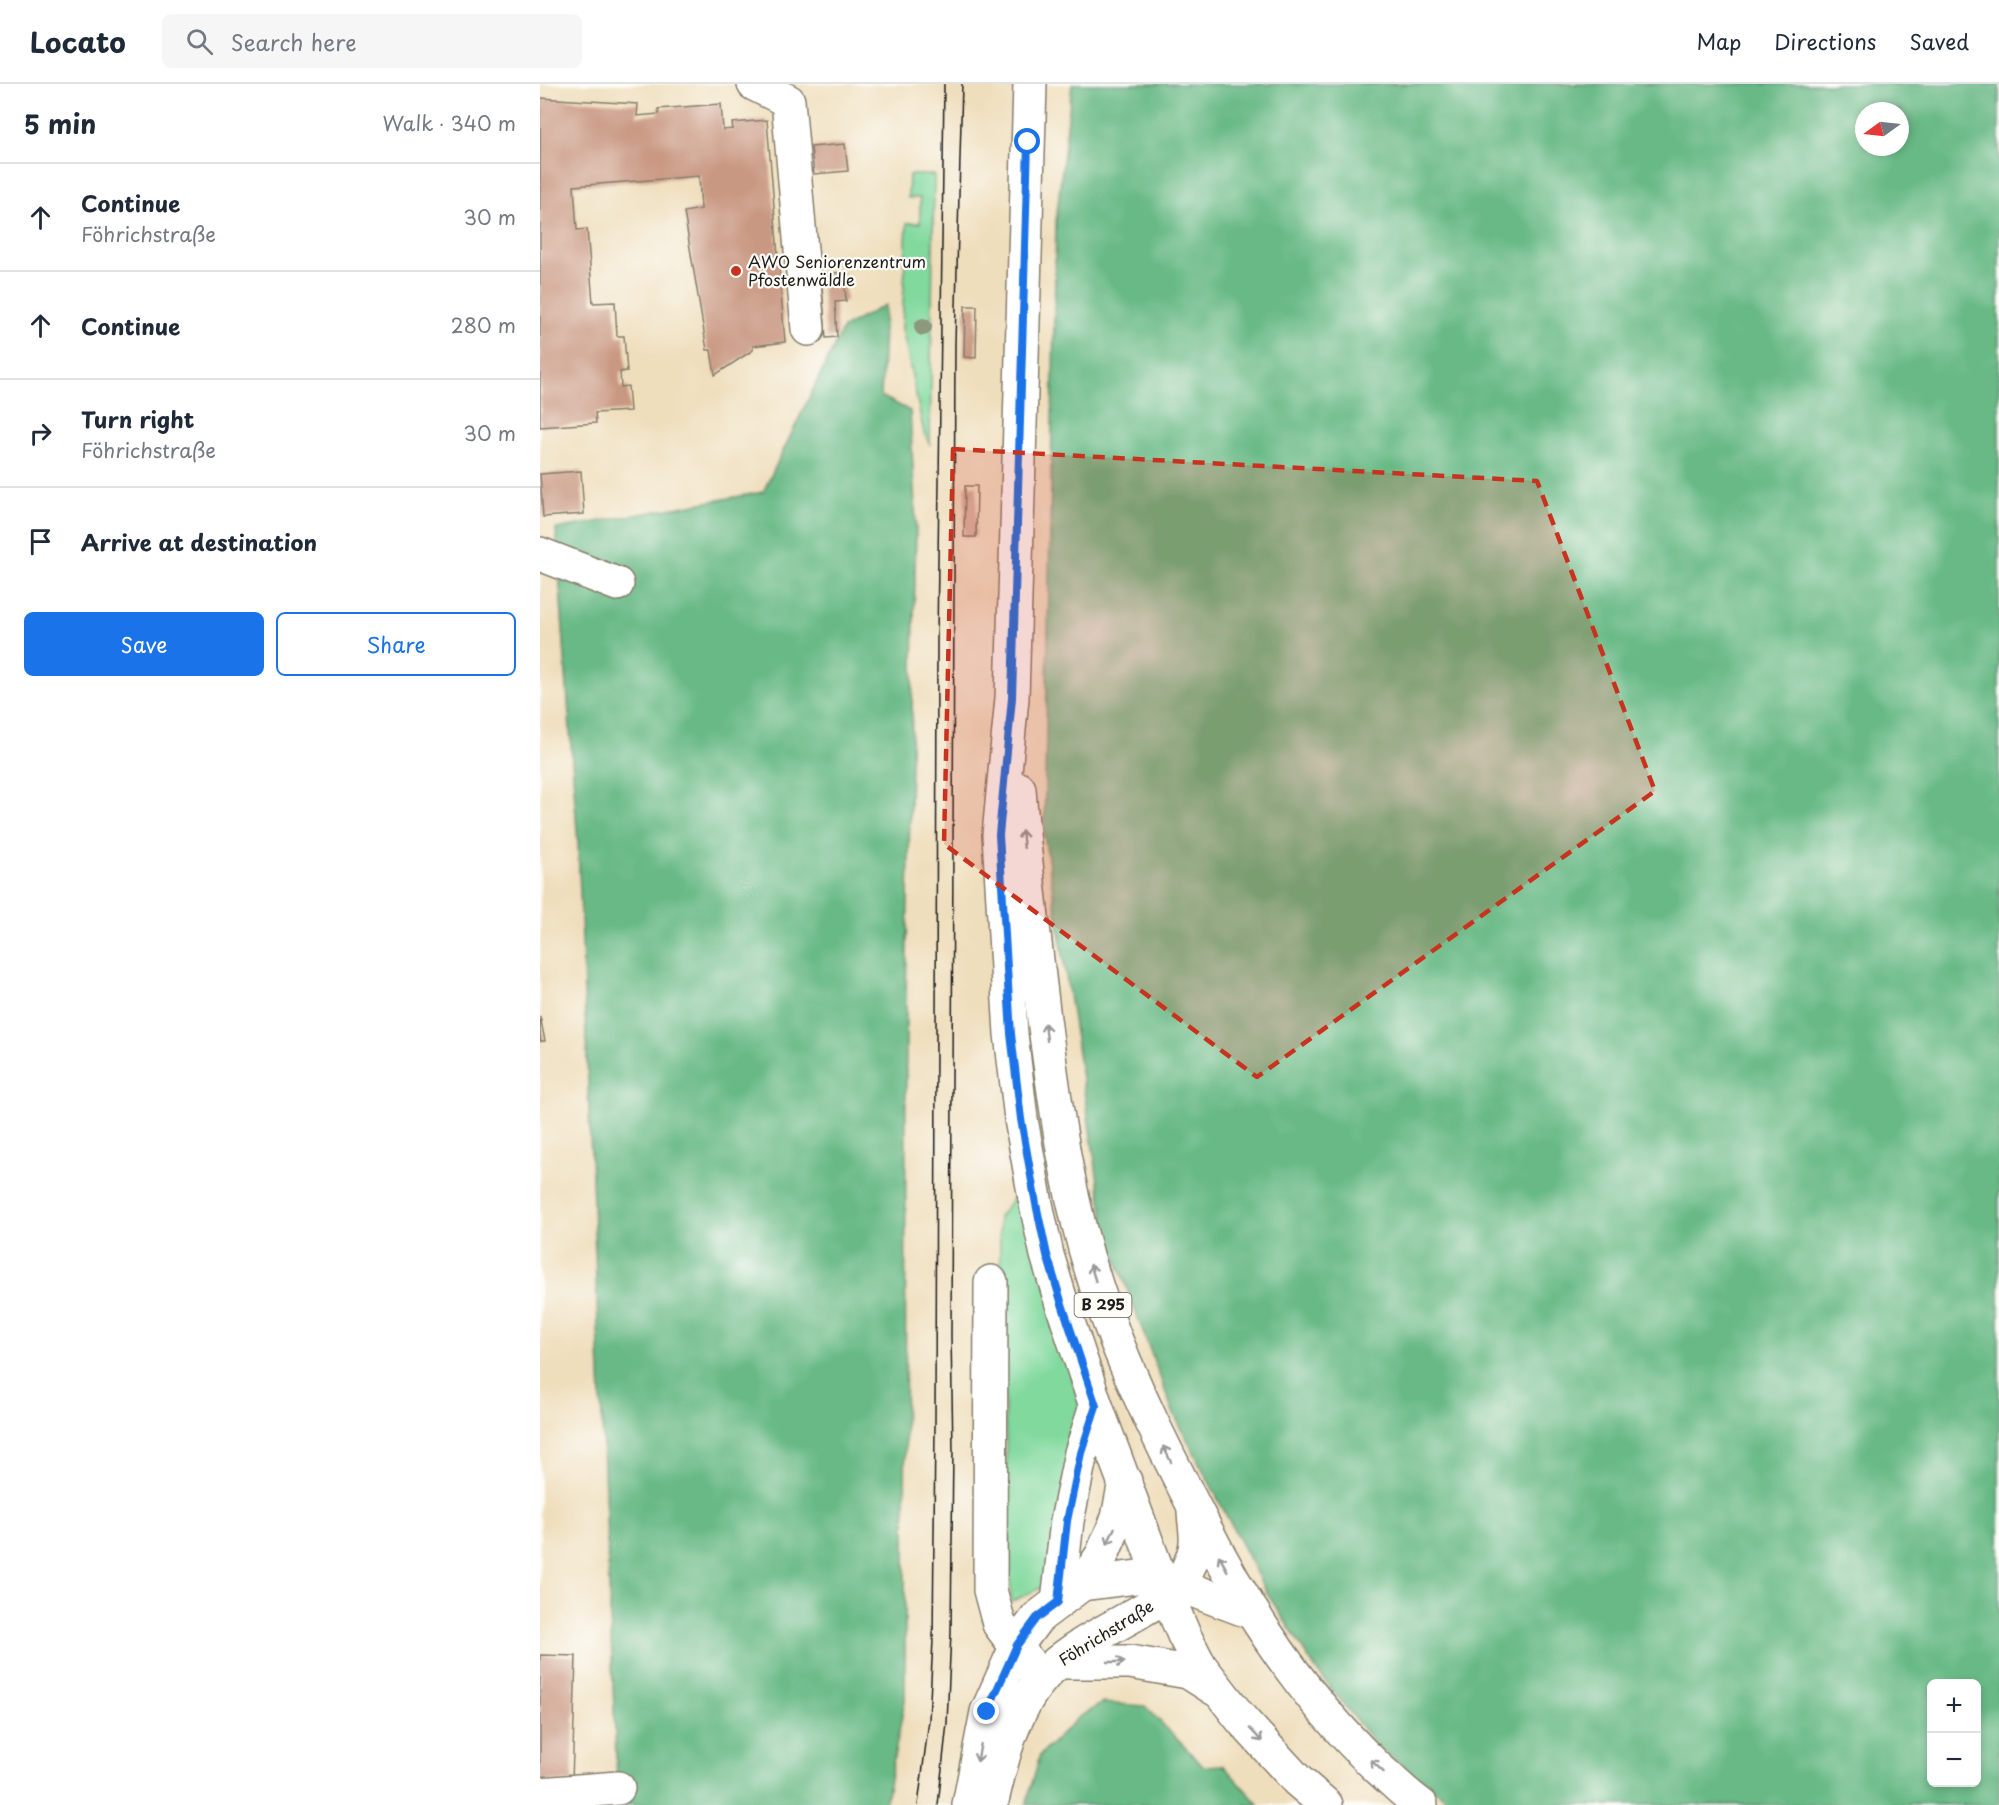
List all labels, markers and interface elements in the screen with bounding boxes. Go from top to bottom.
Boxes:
search box [162,14,582,68]
text: Locato [30,20,126,63]
icon: search [183,25,216,58]
text: Search here [231,25,357,58]
text: Map [1696,25,1741,57]
text: Directions [1774,25,1876,57]
text: Saved [1909,25,1969,57]
north arrow [1855,102,1909,156]
text: 5 min [24,104,96,143]
text: Walk · 340 m [383,108,516,138]
route start [1014,128,1040,154]
text: Continue [81,186,180,219]
icon: ahead [24,201,57,234]
text: 30 m [463,202,516,232]
text: Föhrichstraße [81,219,216,249]
place label: AWO Seniorenzentrum Pfostenwäldle [748,249,926,291]
marker: AWO Seniorenzentrum Pfostenwäldle [729,264,743,278]
icon: ahead [24,309,57,342]
text: Continue [81,309,180,342]
text: 280 m [451,310,516,340]
text: Turn right [81,402,194,435]
icon: right [24,417,57,450]
text: 30 m [463,418,516,448]
text: Föhrichstraße [81,435,216,465]
icon: arrive [24,525,57,558]
text: Arrive at destination [81,525,317,558]
button: Save [24,612,264,676]
button: Share [276,612,516,676]
one-way arrow [1017,829,1028,849]
one-way arrow [1040,1023,1051,1043]
one-way arrow [1087,1264,1098,1283]
road number: B 295 [1074,1293,1132,1317]
one-way arrow [1161,1445,1172,1463]
one-way arrow [1104,1526,1116,1544]
one-way arrow [1217,1554,1228,1572]
street label: Föhrichstraße [1053,1593,1158,1671]
one-way arrow [1106,1656,1126,1668]
map controls [1927,1679,1981,1787]
button: + [1927,1679,1981,1733]
route end [973,1698,999,1724]
one-way arrow [1249,1727,1263,1742]
button: − [1927,1733,1981,1787]
one-way arrow [973,1743,984,1762]
one-way arrow [1370,1759,1385,1773]

